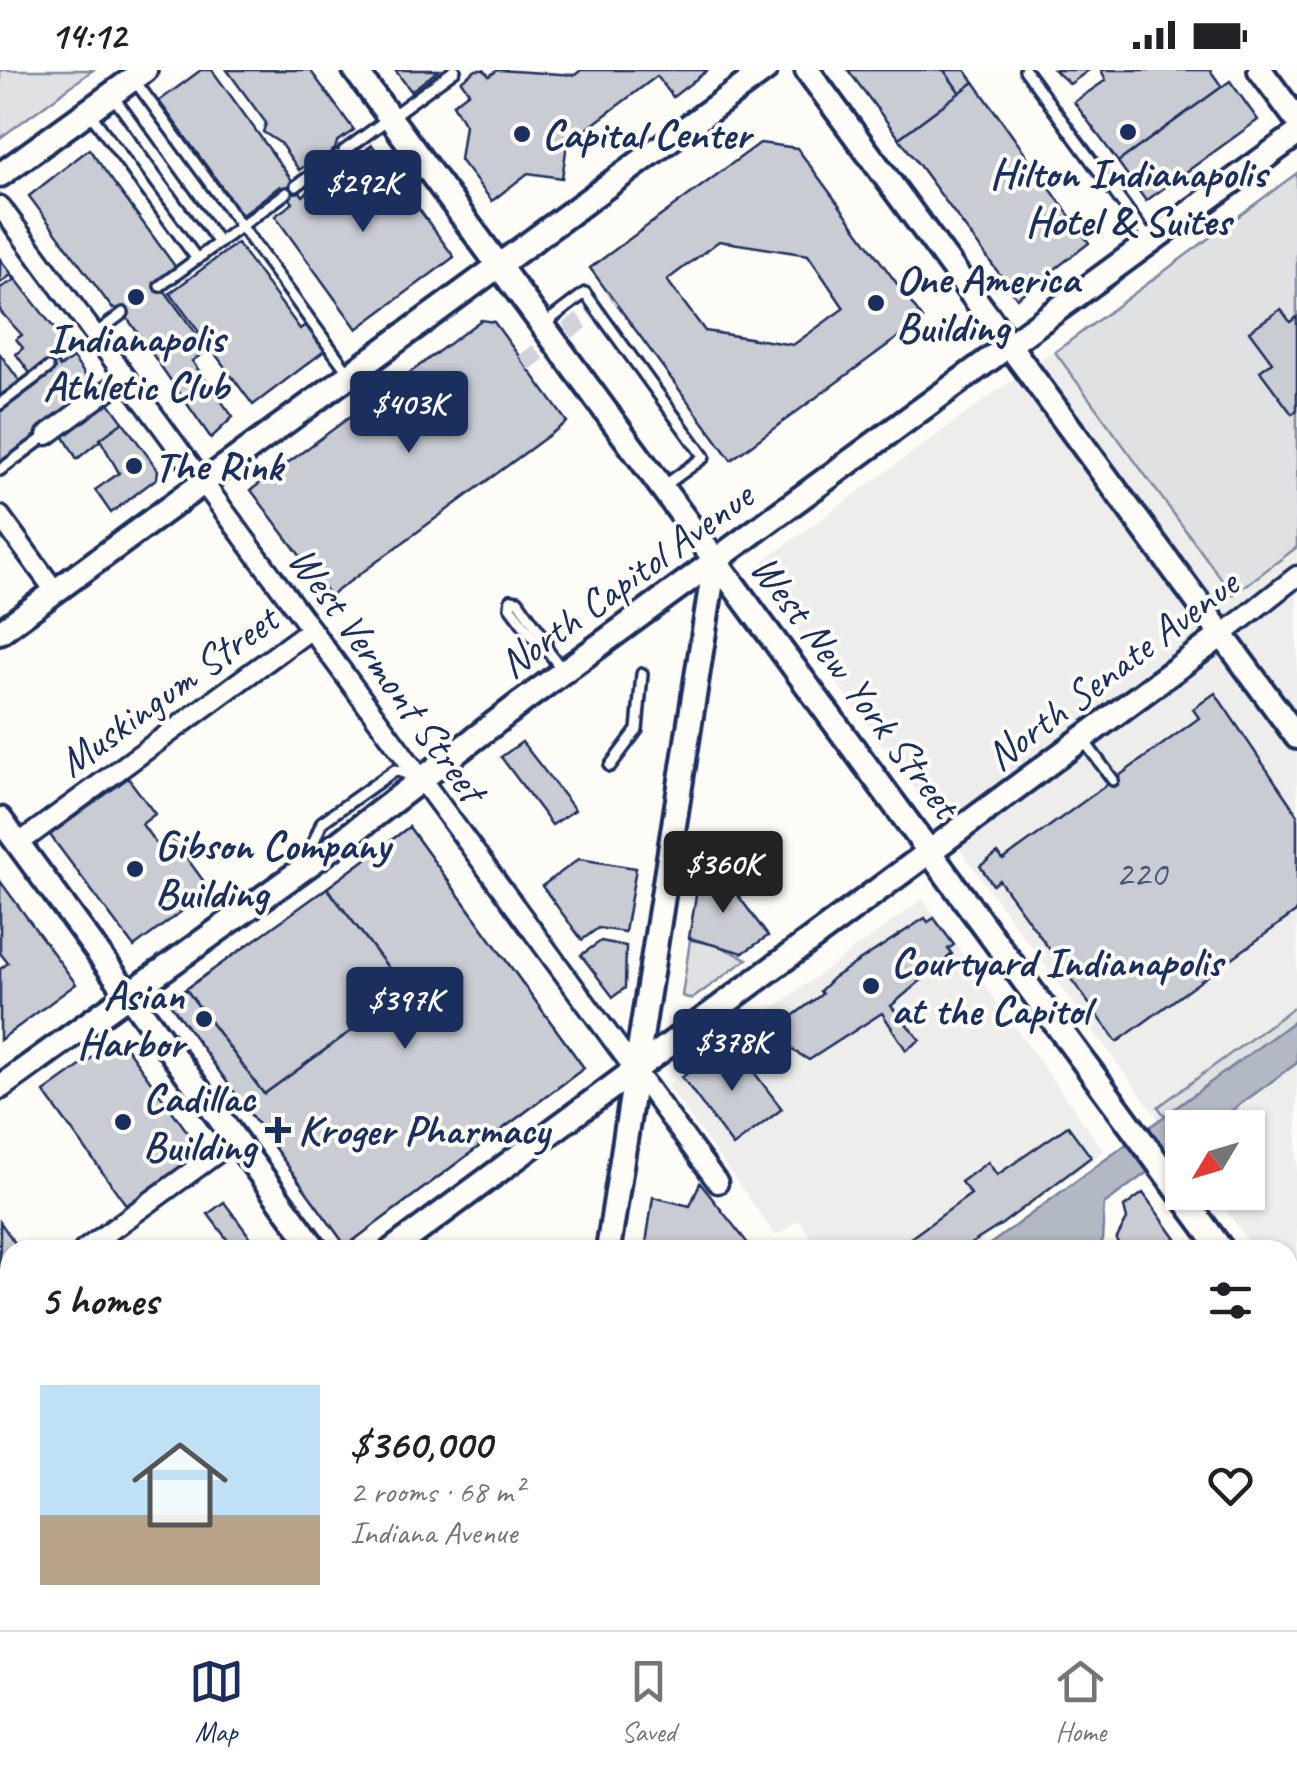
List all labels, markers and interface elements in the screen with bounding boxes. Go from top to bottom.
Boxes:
text: 14:12 [50,12,126,59]
place label: Capital Center [542,108,755,161]
marker: Hilton Indianapolis Hotel & Suites [1117,121,1139,143]
marker: Capital Center [511,123,533,145]
place label: Hilton Indianapolis Hotel & Suites [990,147,1271,248]
pin: $292K [293,150,433,235]
text: $292K [326,162,400,203]
place label: One America Building [896,253,1083,354]
marker: Indianapolis Athletic Club [125,286,147,308]
marker: One America Building [865,292,887,314]
place label: Indianapolis Athletic Club [43,312,232,413]
pin: $403K [339,371,479,456]
text: $403K [372,383,446,424]
place label: The Rink [154,440,286,493]
marker: The Rink [123,455,145,477]
street label: North Capitol Avenue [488,468,766,690]
street label: West Vermont Street [276,536,501,816]
street label: West New York Street [739,544,974,832]
street label: North Senate Avenue [975,556,1252,782]
street label: Muskingum Street [48,591,292,788]
place label: Gibson Company Building [155,819,393,920]
pin: $360K [653,831,793,916]
text: $360K [686,843,760,884]
house number: 220 [1115,850,1170,897]
marker: Gibson Company Building [124,858,146,880]
place label: Courtyard Indianapolis at the Capitol [891,936,1226,1037]
pin: $397K [335,967,475,1052]
place label: Asian Harbor [77,969,189,1070]
marker: Courtyard Indianapolis at the Capitol [860,975,882,997]
text: $397K [368,979,442,1020]
marker: Asian Harbor [193,1008,215,1030]
pin: $378K [662,1009,802,1094]
text: $378K [695,1021,769,1062]
place label: Cadillac Building [143,1072,259,1173]
place label: Kroger Pharmacy [298,1104,553,1157]
north arrow [1165,1110,1265,1210]
map controls [1165,1110,1265,1210]
marker: Cadillac Building [112,1111,134,1133]
marker: Kroger Pharmacy [267,1119,289,1141]
icon: filters [1203,1273,1258,1328]
text: 5 homes [40,1274,158,1327]
text: $360,000 [350,1418,492,1471]
icon: home [120,1425,240,1545]
icon: heart [1203,1458,1258,1513]
text: 2 rooms · 68 m² [350,1471,523,1512]
text: Indiana Avenue [350,1512,517,1553]
tab: Map [189,1654,244,1749]
tab: Saved [621,1654,676,1749]
tab: Home [1053,1654,1108,1749]

